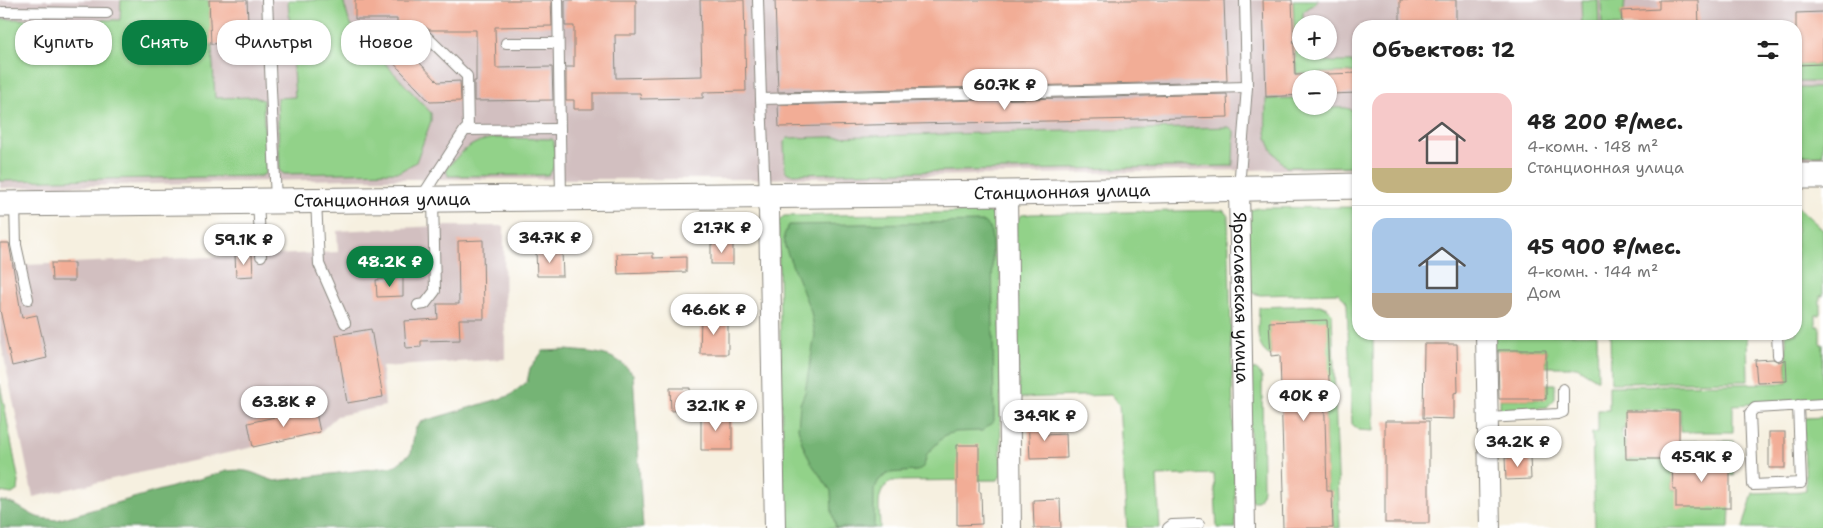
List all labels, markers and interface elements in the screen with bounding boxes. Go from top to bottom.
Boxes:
map controls [1292,15,1337,115]
button: + [1292,15,1337,60]
chip: Купить [15,20,112,65]
chip: Снять [122,20,207,65]
chip: Фильтры [217,20,331,65]
chip: Новое [341,20,431,65]
text: Объектов: 12 [1372,36,1515,64]
icon: filters [1754,36,1782,64]
pin: 60.7K ₽ [959,68,1051,111]
button: − [1292,70,1337,115]
text: 60.7K ₽ [974,74,1036,95]
text: 48 200 ₽/мес. [1527,108,1683,136]
icon: home [1412,113,1472,173]
text: 4-комн. · 148 m² [1527,136,1658,157]
text: Станционная улица [1527,157,1684,178]
street label: Станционная улица [974,178,1150,205]
street label: Станционная улица [294,187,470,213]
pin: 21.7K ₽ [676,212,768,254]
street label: Ярославская улица [1227,212,1254,384]
text: 21.7K ₽ [693,217,751,238]
pin: 34.7K ₽ [504,222,596,264]
pin: 59.1K ₽ [198,224,290,266]
text: 34.7K ₽ [518,227,582,248]
text: 59.1K ₽ [215,229,273,250]
text: 45 900 ₽/мес. [1527,233,1681,261]
icon: home [1412,238,1472,298]
pin: 48.2K ₽ [344,246,436,288]
text: 48.2K ₽ [357,251,423,272]
text: 4-комн. · 144 m² [1527,261,1658,282]
text: Дом [1527,282,1561,303]
pin: 46.6K ₽ [668,294,760,336]
text: 46.6K ₽ [681,299,747,320]
pin: 40K ₽ [1269,380,1339,422]
text: 40K ₽ [1279,385,1329,406]
pin: 63.8K ₽ [238,386,330,428]
pin: 32.1K ₽ [670,390,762,432]
text: 63.8K ₽ [252,391,316,412]
text: 32.1K ₽ [686,395,746,416]
pin: 34.9K ₽ [999,400,1091,442]
text: 34.9K ₽ [1014,405,1076,426]
pin: 34.2K ₽ [1472,426,1564,468]
text: 34.2K ₽ [1486,431,1550,452]
pin: 45.9K ₽ [1656,440,1748,483]
text: 45.9K ₽ [1671,446,1733,467]

